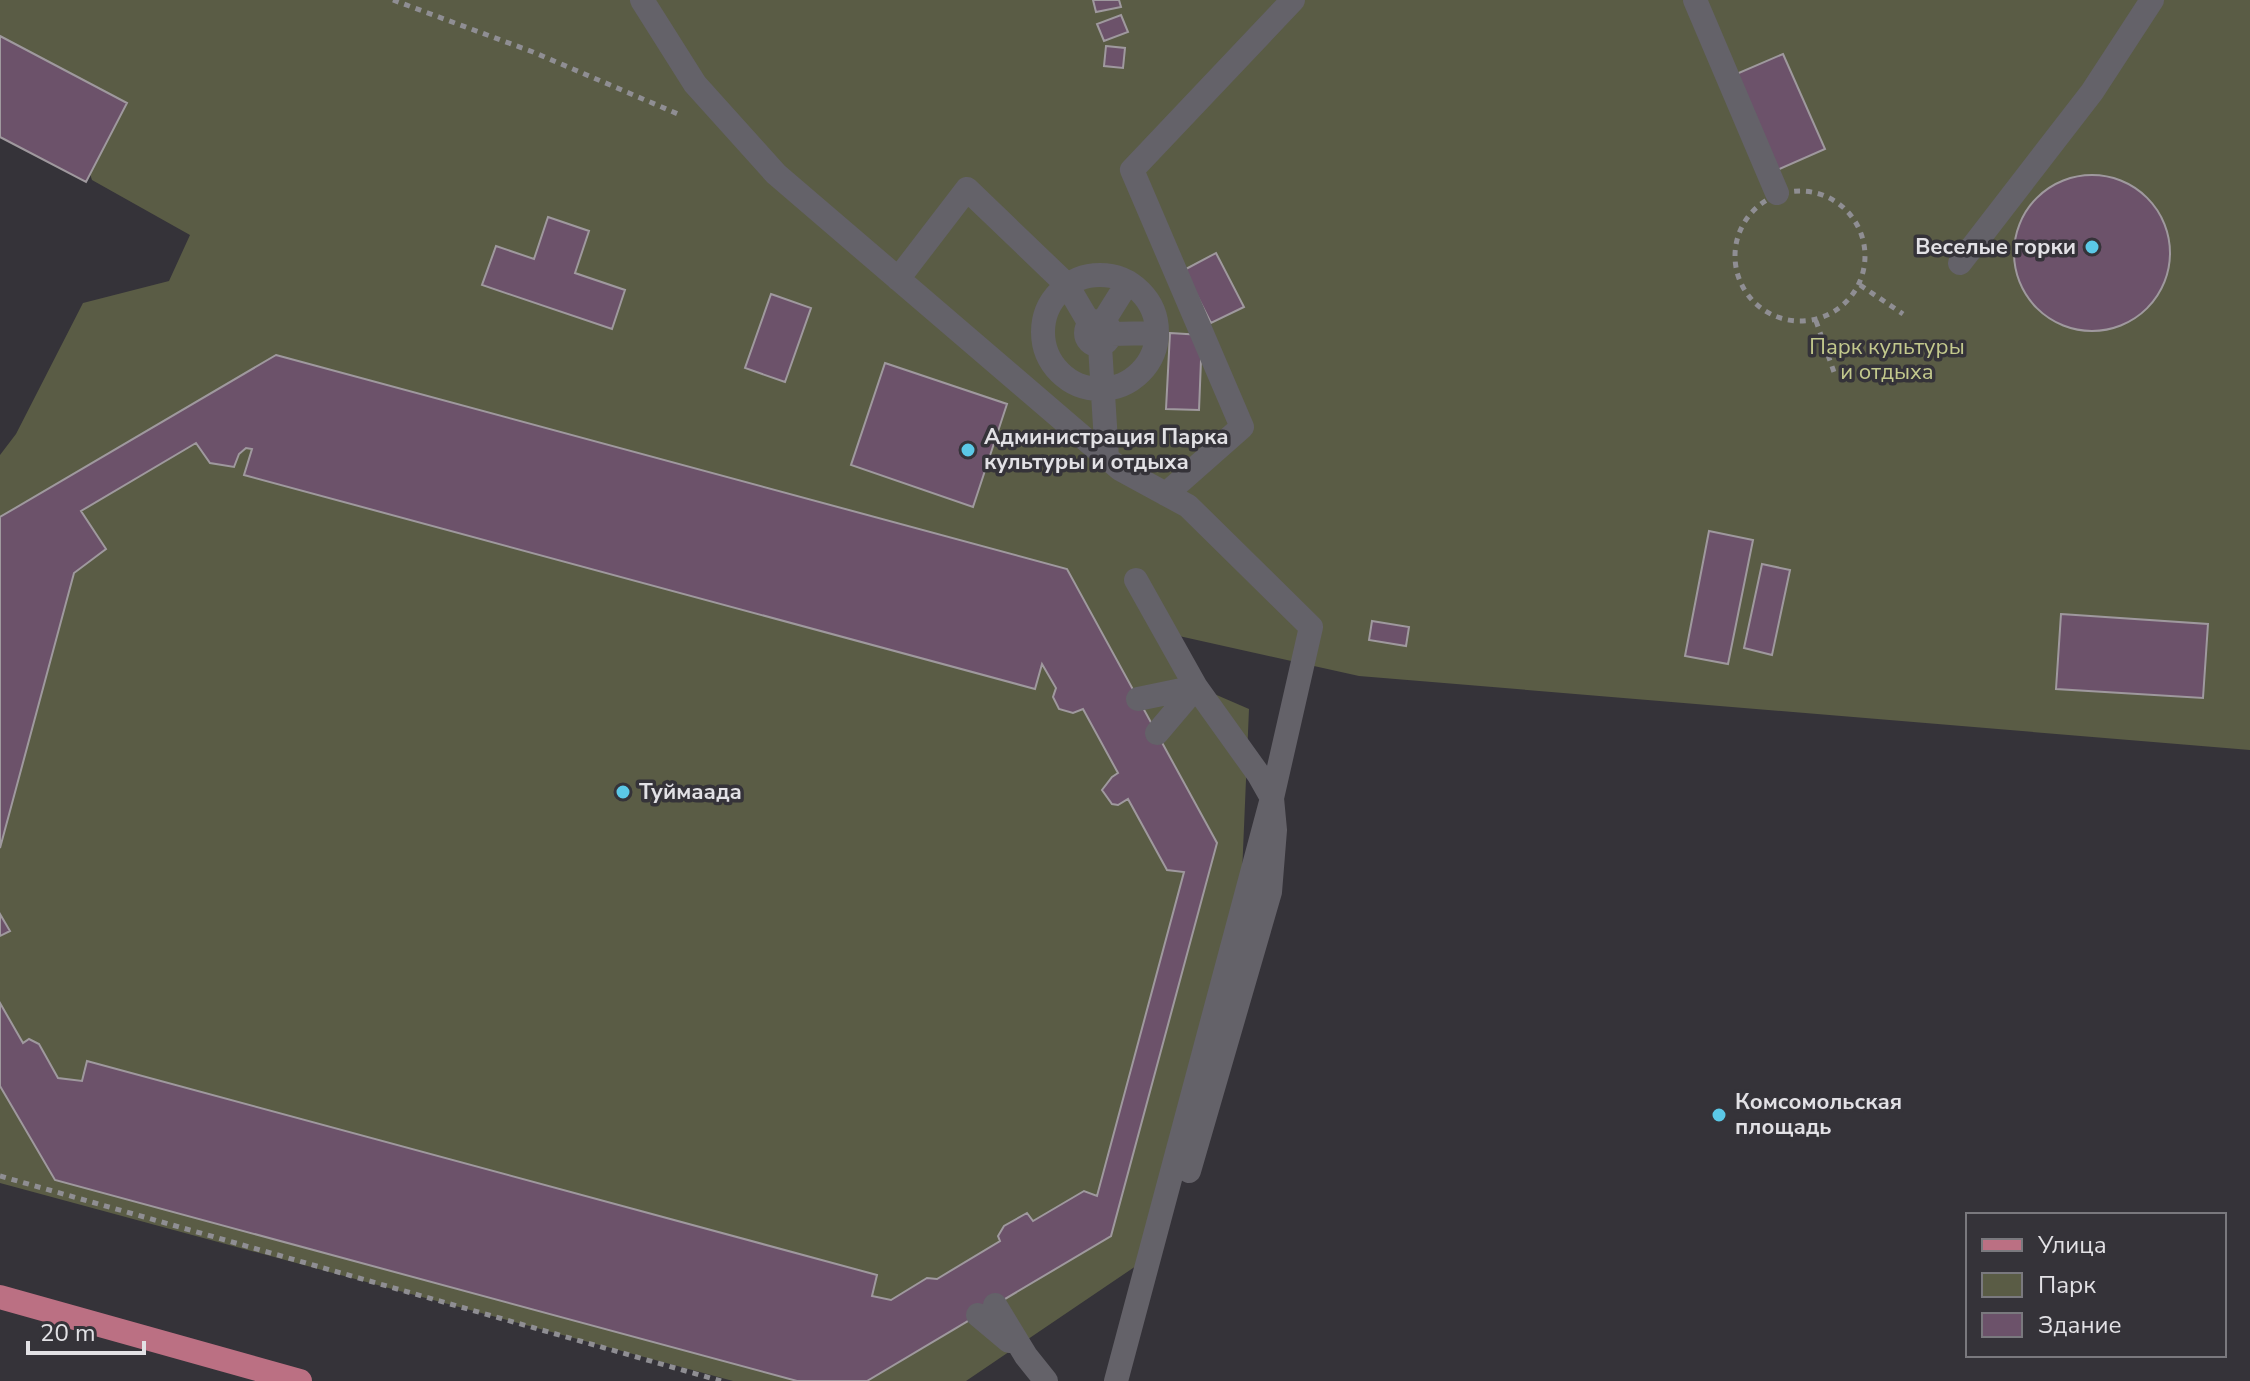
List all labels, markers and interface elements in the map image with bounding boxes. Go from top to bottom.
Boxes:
place label: Веселые горки [1915,232,2076,262]
marker: Веселые горки [2083,238,2101,256]
park label: Парк культуры и отдыха [1809,332,1965,387]
place label: Администрация Парка культуры и отдыха [984,422,1229,477]
marker: Администрация Парка культуры и отдыха [959,441,977,459]
place label: Туймаада [639,777,742,807]
marker: Туймаада [614,783,632,801]
place label: Комсомольская площадь [1735,1087,1902,1142]
marker: Комсомольская площадь [1710,1106,1728,1124]
legend [1966,1213,2226,1357]
text: Улица [2037,1229,2107,1261]
text: Парк [2038,1269,2096,1301]
scale bar [28,1305,144,1355]
text: Здание [2038,1309,2122,1341]
text: 20 m [40,1317,96,1349]

